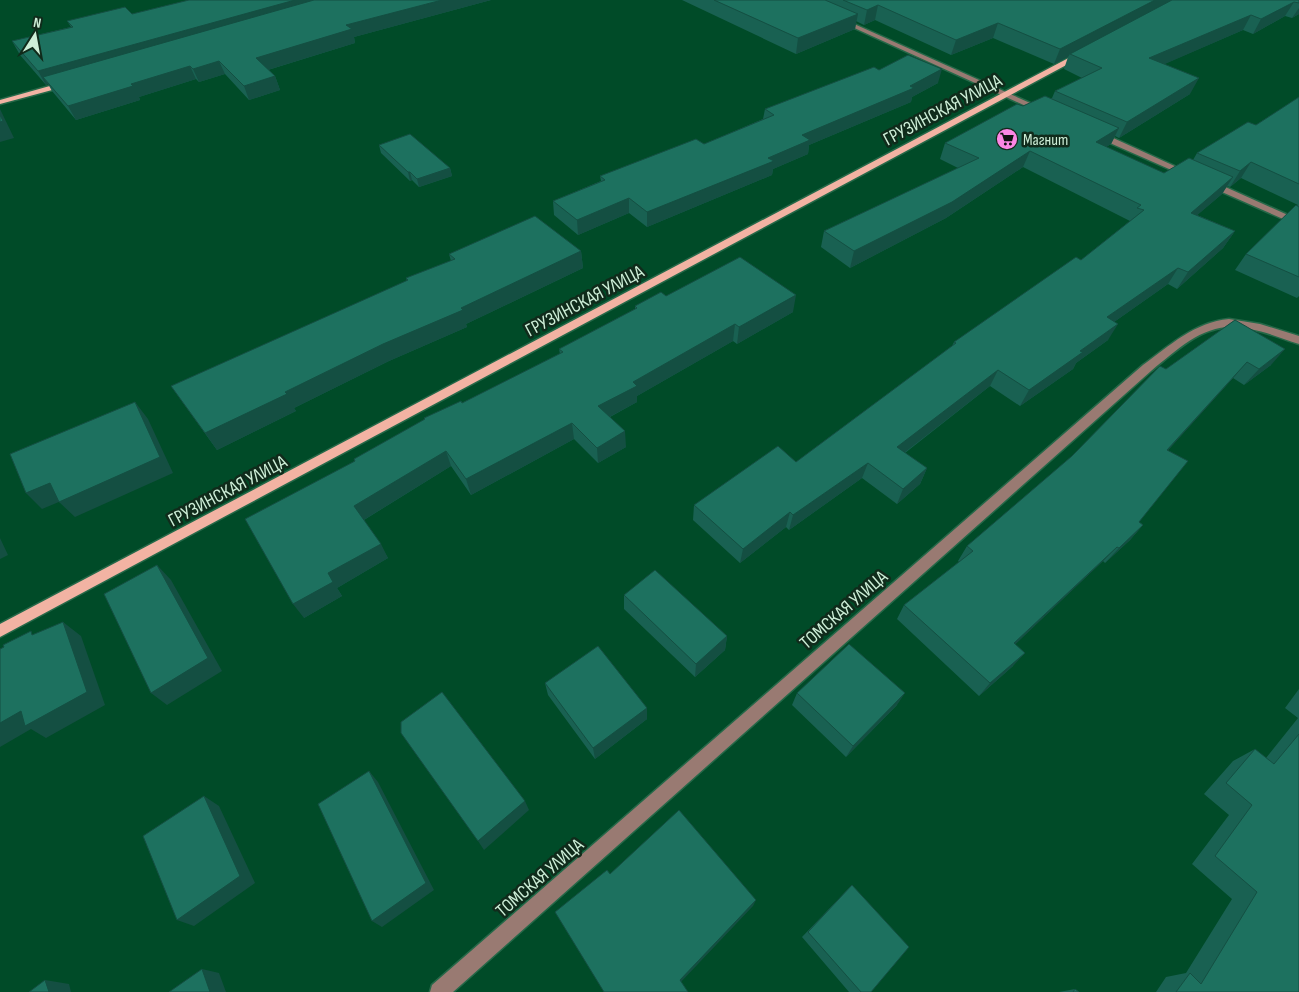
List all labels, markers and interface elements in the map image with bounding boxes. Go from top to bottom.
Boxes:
north arrow [10,10,60,60]
text: N [32,14,43,32]
street label: ГРУЗИНСКАЯ УЛИЦА [879,69,1007,151]
supermarket icon: Магнит [995,127,1019,151]
place label: Магнит [1023,131,1068,150]
street label: ГРУЗИНСКАЯ УЛИЦА [521,260,649,342]
street label: ГРУЗИНСКАЯ УЛИЦА [164,450,292,532]
street label: ТОМСКАЯ УЛИЦА [795,565,893,654]
street label: ТОМСКАЯ УЛИЦА [491,833,589,922]

